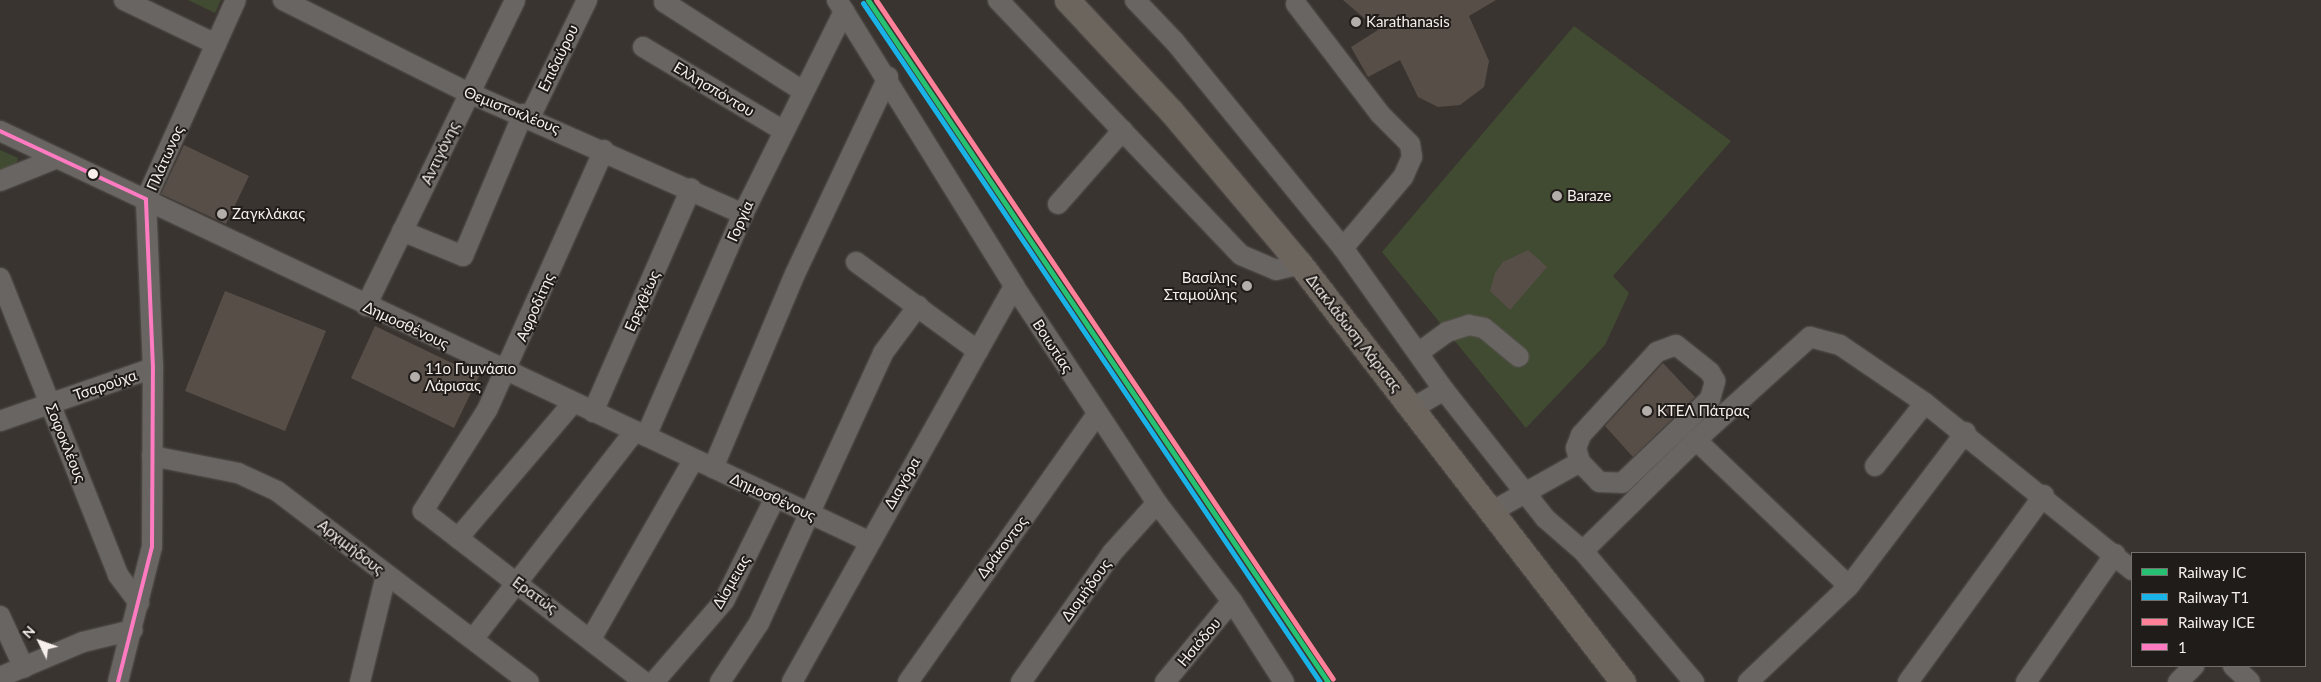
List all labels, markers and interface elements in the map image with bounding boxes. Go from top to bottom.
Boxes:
place label: Karathanasis [1366,13,1450,31]
marker: Karathanasis [1350,16,1362,28]
street label: Επιδαύρου [534,22,582,94]
street label: Ελλησπόντου [670,58,758,120]
street label: Θεμιστοκλέους [461,83,563,137]
street label: Αντιγόνης [417,119,463,187]
street label: Πλάτωνος [143,123,187,193]
unlabelled marker [88,169,98,179]
place label: Baraze [1567,187,1611,205]
marker: Baraze [1551,190,1563,202]
street label: Γοργία [723,198,757,244]
place label: Ζαγκλάκας [232,205,305,223]
marker: Ζαγκλάκας [216,208,228,220]
street label: Ερεχθέως [621,268,663,334]
place label: Βασίλης Σταμούλης [1164,268,1237,303]
street label: Αφροδίτης [512,270,558,344]
street label: Διακλάδωση Λάρισας [1302,270,1406,396]
marker: Βασίλης Σταμούλης [1241,280,1253,292]
street label: Δημοσθένους [360,297,452,353]
street label: Βοιωτίας [1029,316,1077,376]
place label: 11ο Γυμνάσιο Λάρισας [425,359,516,394]
street label: Τσαρούχα [71,366,139,404]
marker: 11ο Γυμνάσιο Λάρισας [409,371,421,383]
street label: Σοφοκλέους [42,401,90,485]
place label: ΚΤΕΛ Πάτρας [1657,402,1749,420]
marker: ΚΤΕΛ Πάτρας [1641,405,1653,417]
street label: Διαγόρα [880,454,924,512]
street label: Δημοσθένους [727,469,819,525]
street label: Δράκοντος [973,513,1031,581]
street label: Αρχιμήδους [314,516,388,578]
street label: Δίσμειας [709,552,753,612]
legend [2131,552,2306,667]
street label: Διομήδους [1057,555,1115,625]
text: Railway IC [2178,563,2246,581]
street label: Ερατώς [509,573,561,617]
text: Railway T1 [2178,588,2249,606]
text: Railway ICE [2178,613,2255,631]
street label: Ησιόδου [1174,614,1224,670]
north arrow [15,617,65,667]
text: N [19,622,38,641]
text: 1 [2178,638,2187,656]

